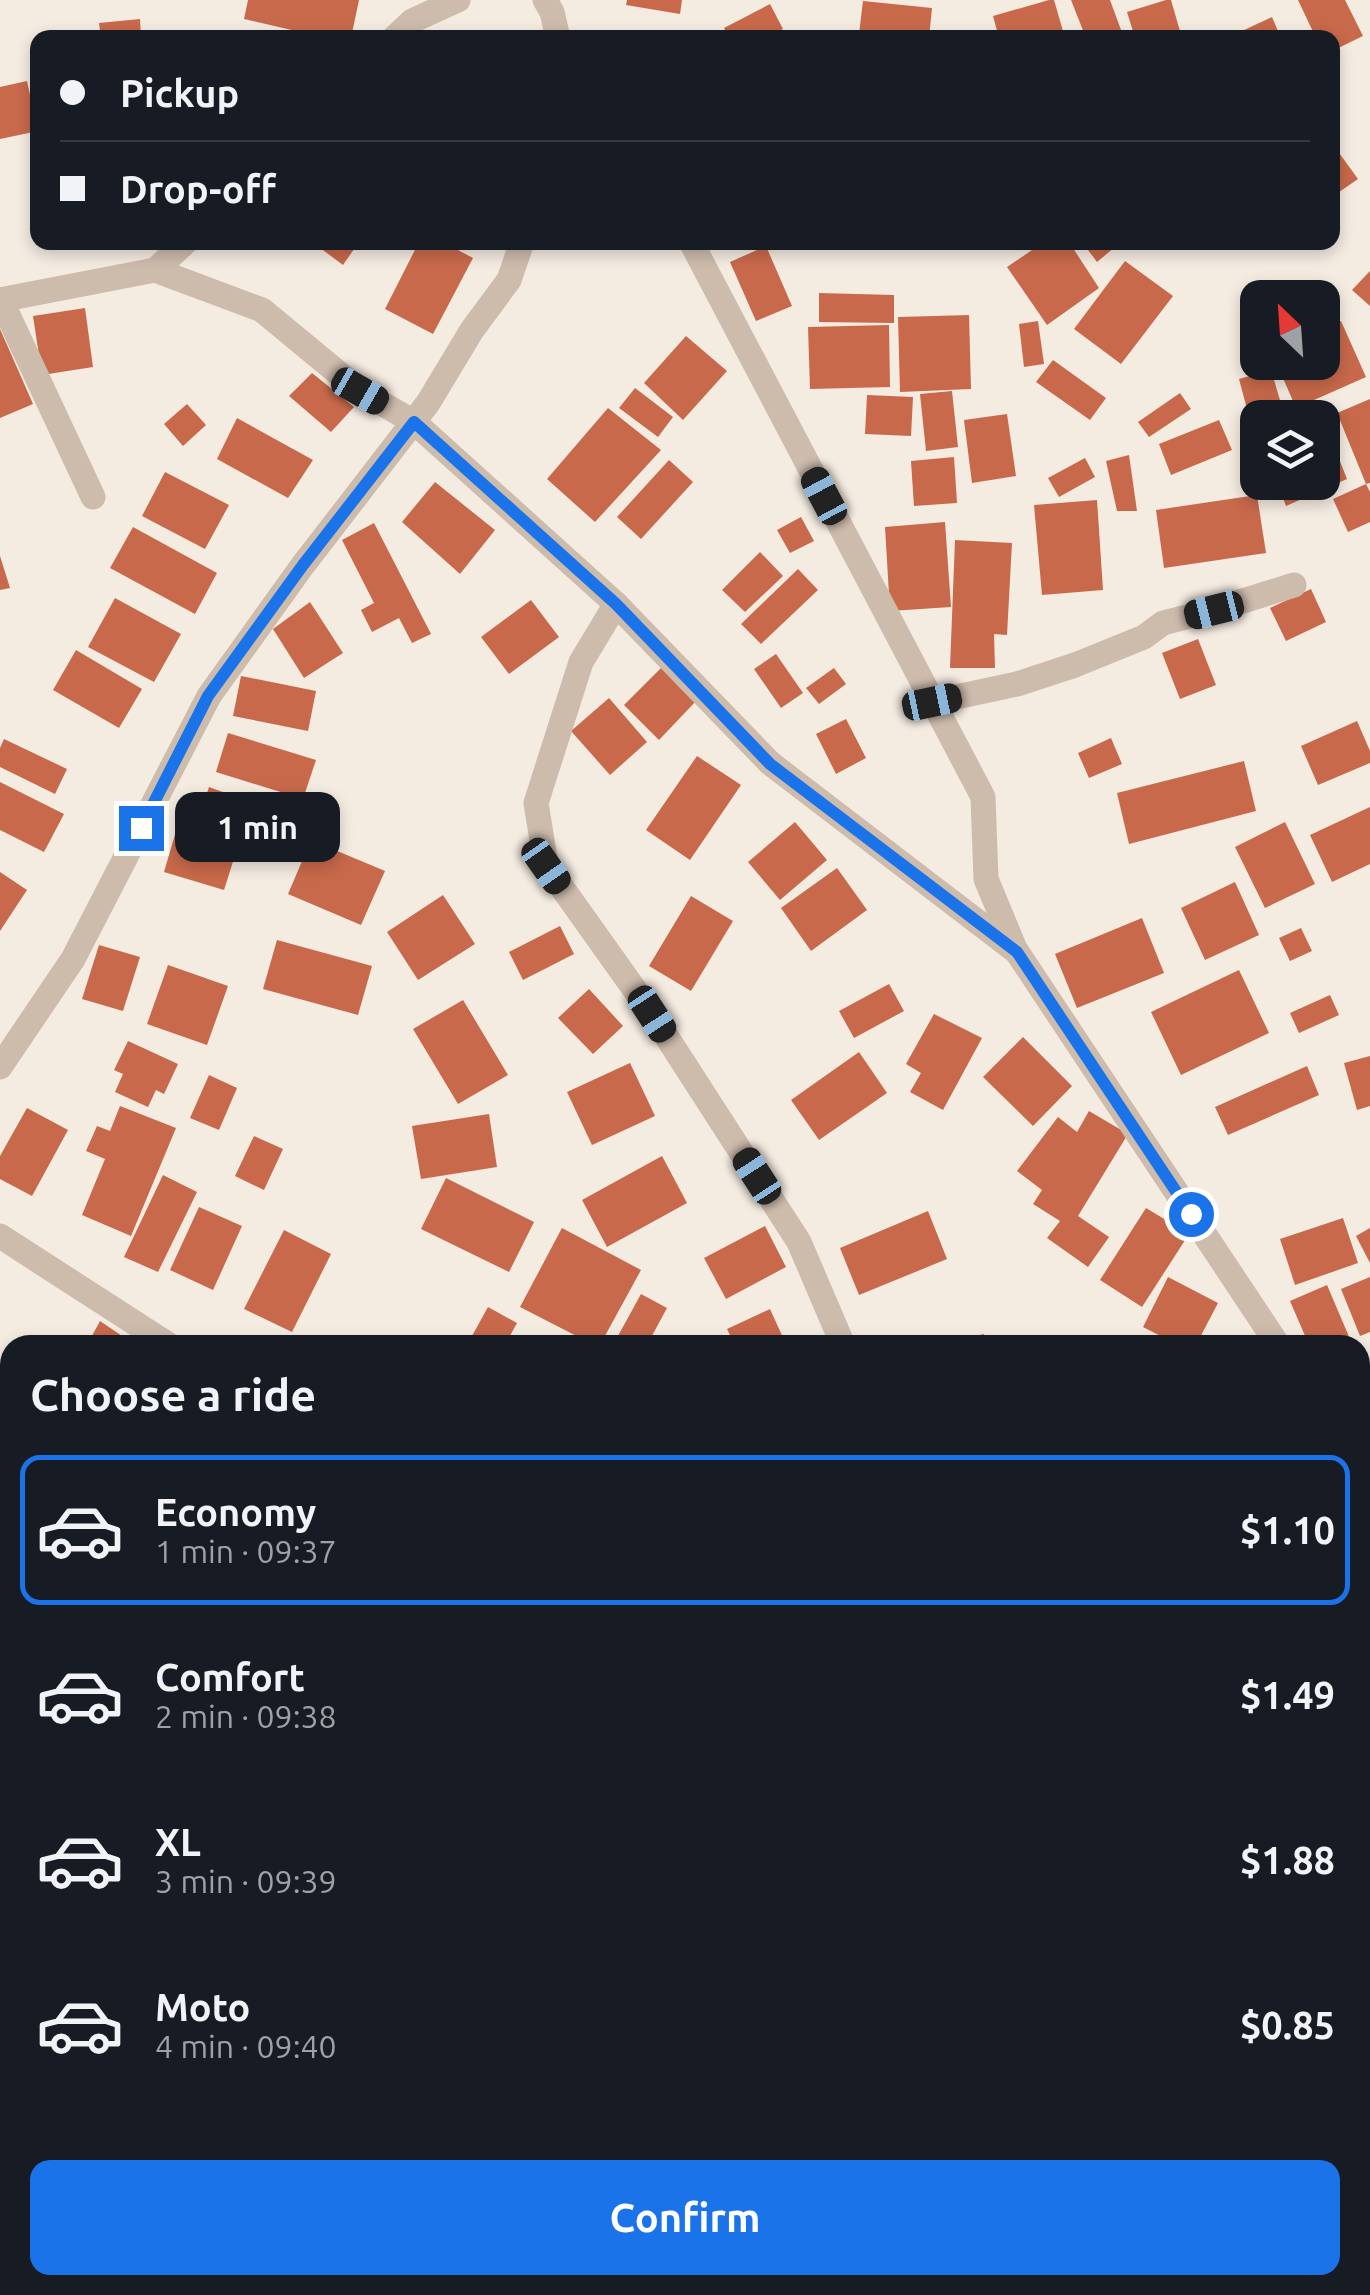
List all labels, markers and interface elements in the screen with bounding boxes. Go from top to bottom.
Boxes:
text: Pickup [120,72,239,114]
text: Drop-off [120,168,276,210]
north arrow [1240,280,1340,380]
map controls [1240,280,1340,500]
car [327,363,393,419]
button: layers [1240,400,1340,500]
car [797,462,851,530]
car [1181,588,1247,632]
car [900,681,964,723]
callout: 1 min [176,793,341,863]
route end [119,806,164,851]
text: 1 min [217,809,298,845]
car [517,833,575,899]
car [623,981,681,1047]
car [728,1143,786,1209]
route start [1169,1192,1214,1237]
text: Choose a ride [30,1369,316,1420]
icon: car [35,1485,125,1575]
text: Economy [155,1491,316,1533]
text: $1.10 [1240,1509,1335,1551]
text: 1 min · 09:37 [155,1533,337,1569]
icon: car [35,1650,125,1740]
text: Comfort [155,1656,305,1698]
text: $1.49 [1240,1674,1335,1716]
text: 2 min · 09:38 [155,1698,337,1734]
icon: car [35,1815,125,1905]
text: XL [155,1821,201,1863]
text: $1.88 [1240,1839,1335,1881]
text: 3 min · 09:39 [155,1863,337,1899]
icon: car [35,1980,125,2070]
text: Moto [155,1986,250,2028]
text: $0.85 [1240,2004,1335,2046]
text: 4 min · 09:40 [155,2028,337,2064]
button: Confirm [30,2160,1340,2275]

